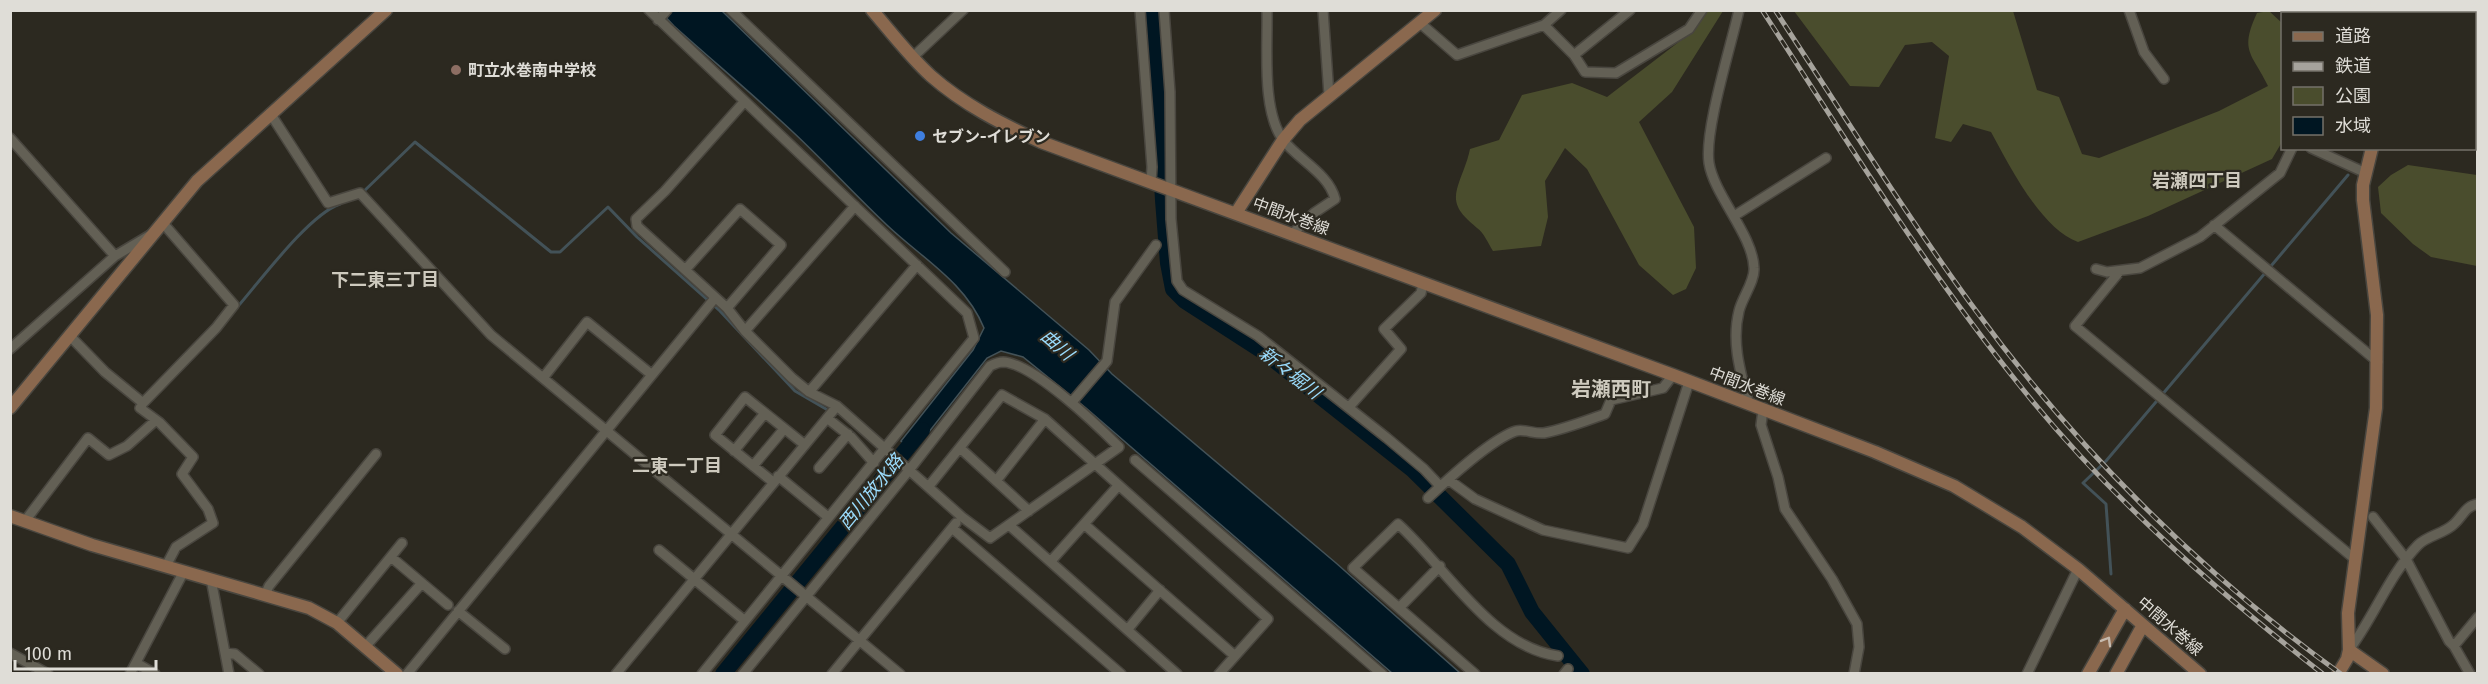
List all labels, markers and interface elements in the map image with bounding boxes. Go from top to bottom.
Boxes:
legend [2281,12,2476,150]
text: 道路 [2335,25,2371,47]
text: 鉄道 [2335,55,2371,77]
place label: 町立水巻南中学校 [468,61,596,80]
marker: 町立水巻南中学校 [449,63,463,77]
text: 公園 [2335,85,2371,107]
text: 水域 [2335,115,2371,137]
place label: セブン-イレブン [932,127,1051,146]
marker: セブン-イレブン [913,129,927,143]
district label: 岩瀬四丁目 [2152,170,2242,192]
street label: 中間水巻線 [1250,193,1332,239]
district label: 下二東三丁目 [331,269,439,291]
water label: 曲川 [1036,325,1079,366]
water label: 新々堀川 [1255,342,1327,405]
street label: 中間水巻線 [1706,363,1788,409]
district label: 岩瀬西町 [1571,377,1651,401]
water label: 西川放水路 [834,449,909,534]
district label: 二東一丁目 [632,455,722,477]
street label: 中間水巻線 [2134,593,2206,659]
scale bar [15,633,156,671]
one-way arrow [2099,637,2111,648]
text: 100 m [24,643,72,665]

